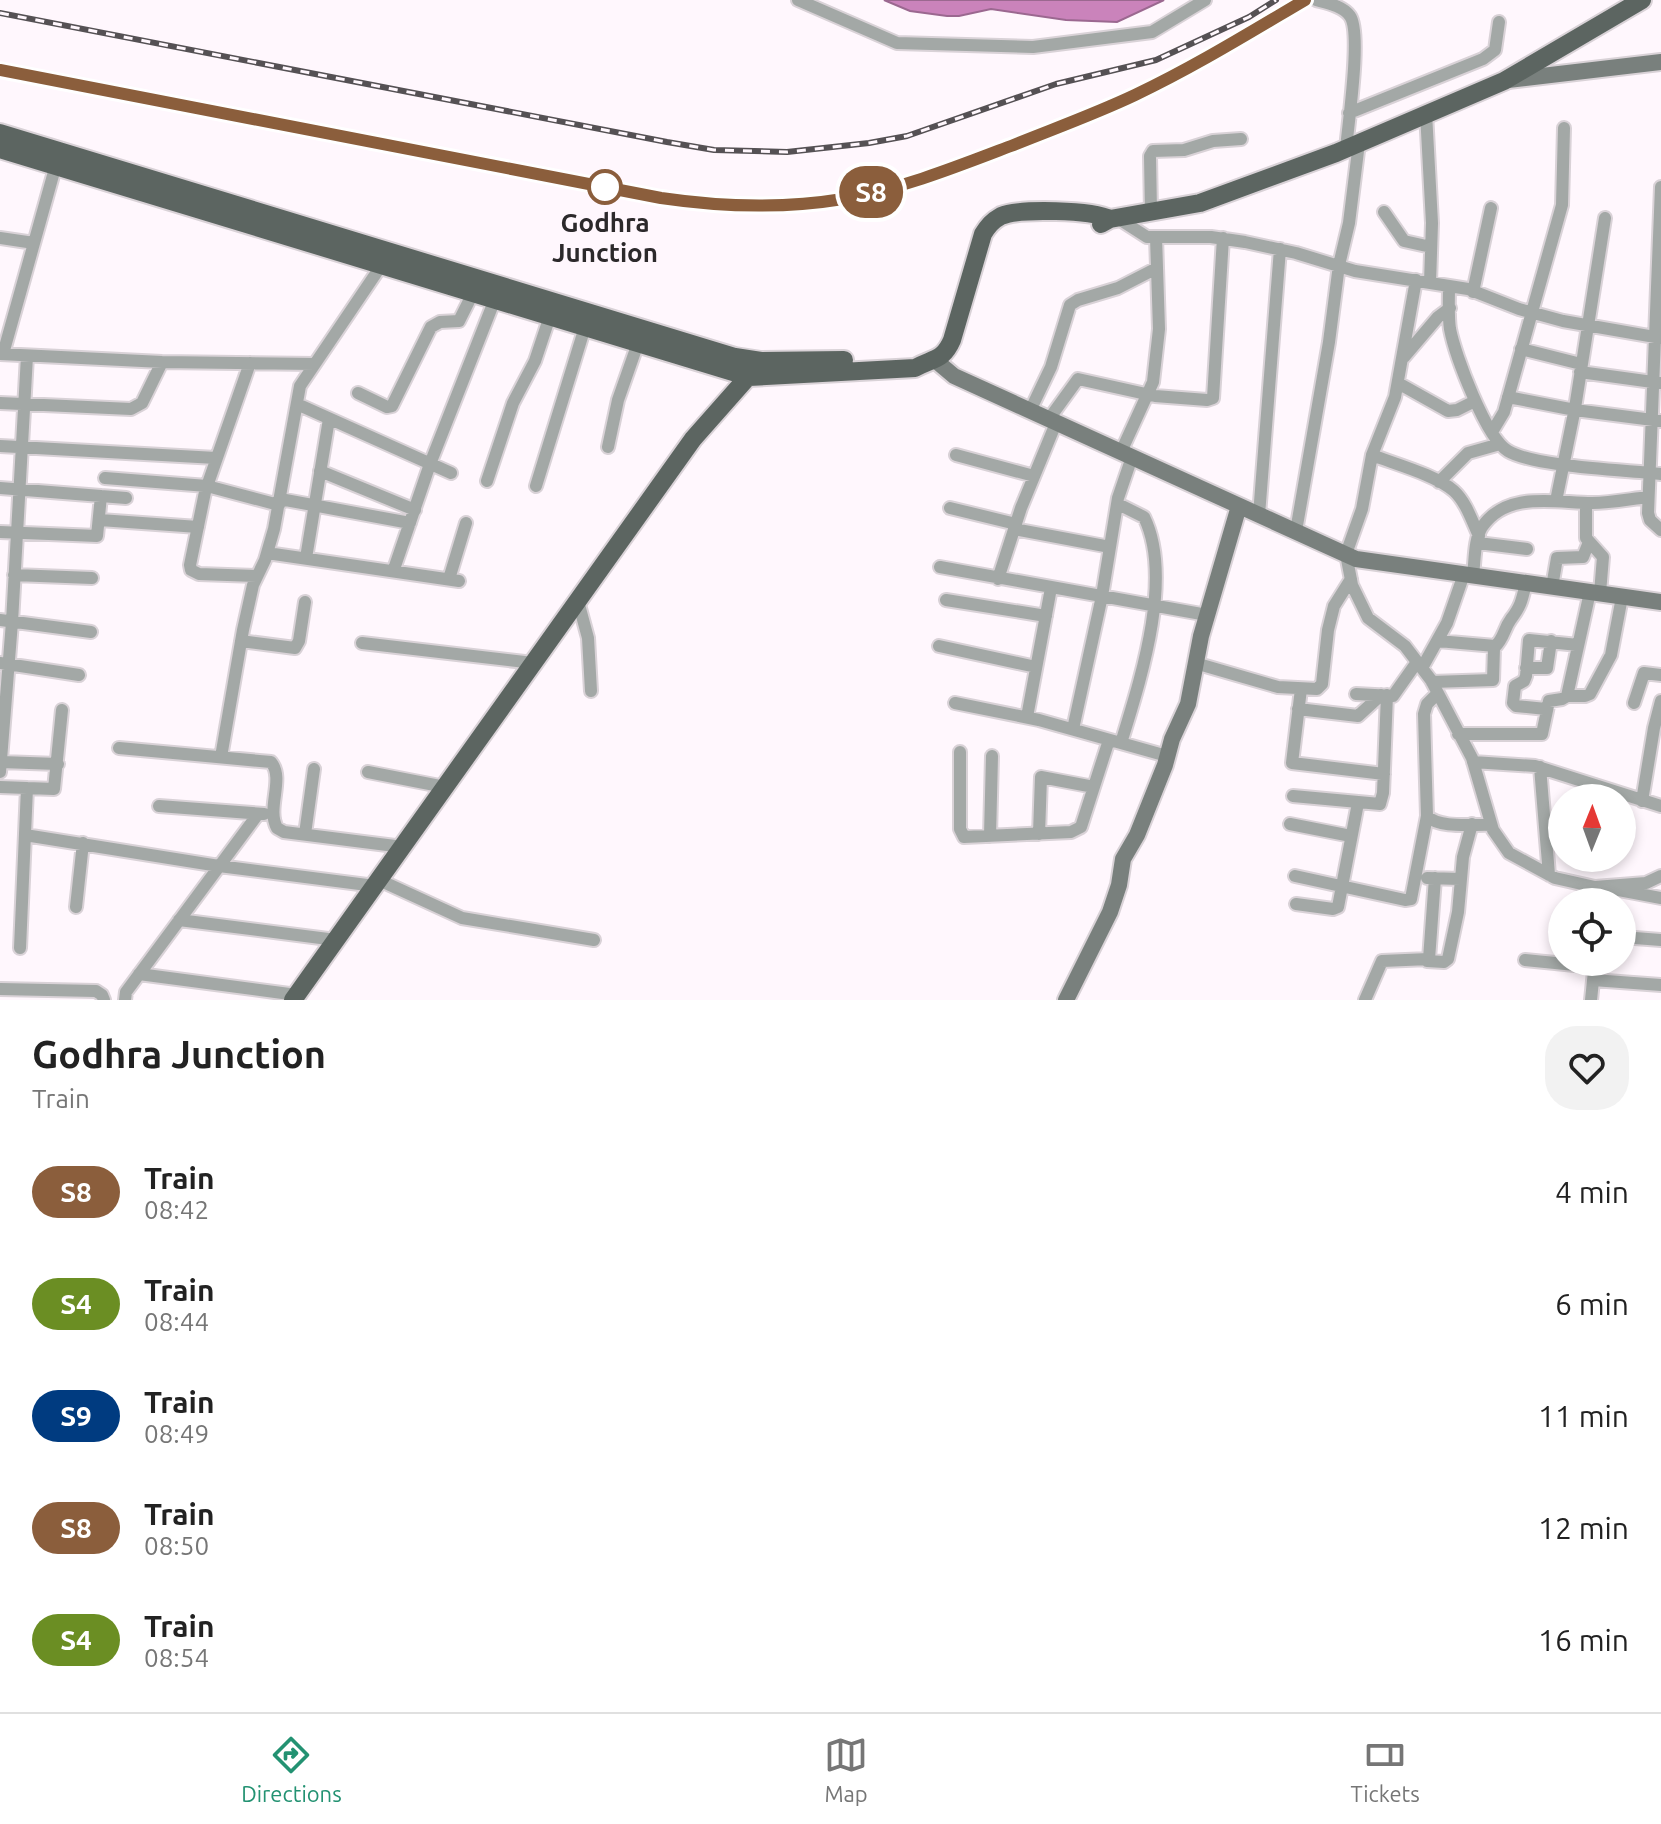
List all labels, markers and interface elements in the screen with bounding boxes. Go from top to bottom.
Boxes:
line badge: S8 [835,166,907,218]
marker: Godhra Junction [588,170,622,204]
text: S8 [855,176,887,207]
place label: Godhra Junction [552,208,658,267]
north arrow [1548,784,1636,872]
map controls [1548,784,1636,976]
button: locate [1548,888,1636,976]
button: heart [1545,1026,1629,1110]
text: Godhra Junction [32,1033,326,1075]
text: Train [32,1084,90,1113]
text: Train [144,1161,214,1195]
text: 4 min [1555,1175,1629,1209]
text: S8 [60,1176,92,1207]
text: 08:42 [144,1195,209,1224]
text: Train [144,1273,214,1307]
text: 6 min [1555,1287,1629,1321]
text: S4 [60,1288,92,1319]
text: 08:44 [144,1307,209,1336]
text: Train [144,1385,214,1419]
text: 11 min [1538,1399,1629,1433]
text: S9 [60,1400,92,1431]
text: 08:49 [144,1419,209,1448]
text: Train [144,1497,214,1531]
text: 12 min [1538,1511,1629,1545]
text: S8 [60,1512,92,1543]
text: 08:50 [144,1531,209,1560]
text: Train [144,1609,214,1643]
text: 16 min [1538,1623,1629,1657]
text: S4 [60,1624,92,1655]
text: 08:54 [144,1643,209,1672]
tab: Directions [241,1733,342,1806]
tab: Map [824,1733,868,1806]
tab: Tickets [1350,1733,1420,1806]

